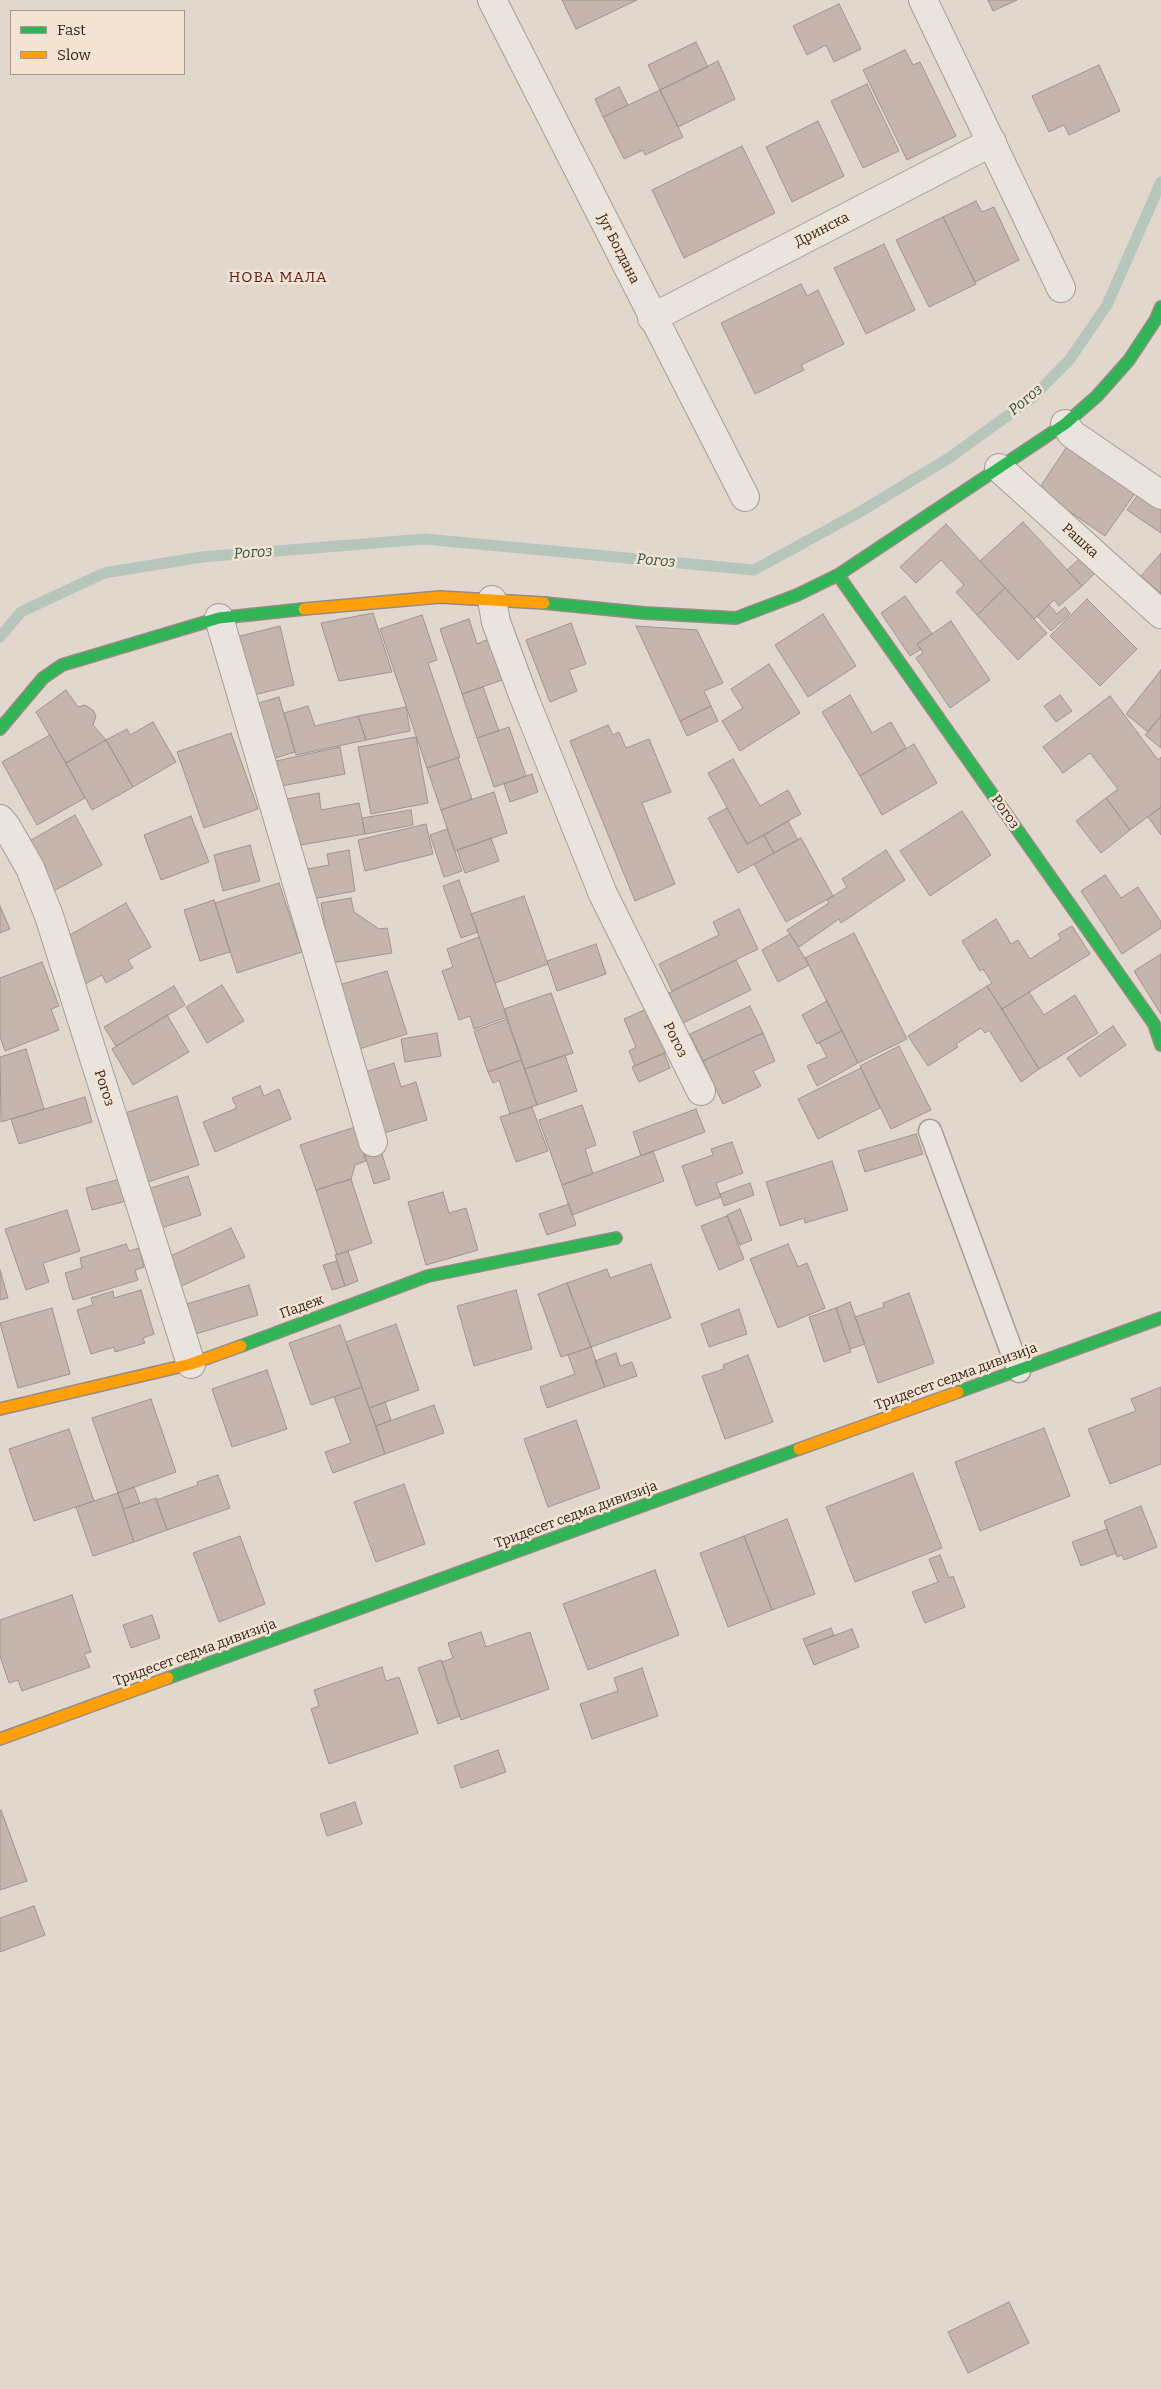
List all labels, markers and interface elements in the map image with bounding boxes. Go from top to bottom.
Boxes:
legend [10,10,185,75]
text: Fast [57,21,86,39]
text: Slow [57,46,91,64]
street label: Дринска [792,209,852,251]
street label: Југ Богдана [593,211,643,287]
district label: НОВА МАЛА [227,269,329,287]
water label: Рогоз [1005,381,1047,419]
street label: Рашка [1058,520,1102,562]
water label: Рогоз [233,543,273,563]
water label: Рогоз [636,550,676,572]
street label: Рогоз [987,792,1023,832]
street label: Рогоз [659,1020,691,1060]
street label: Рогоз [90,1068,118,1108]
street label: Падеж [278,1291,326,1323]
street label: Тридесет седма дивизија [872,1340,1040,1414]
street label: Тридесет седма дивизија [492,1478,660,1552]
street label: Тридесет седма дивизија [111,1616,279,1690]

